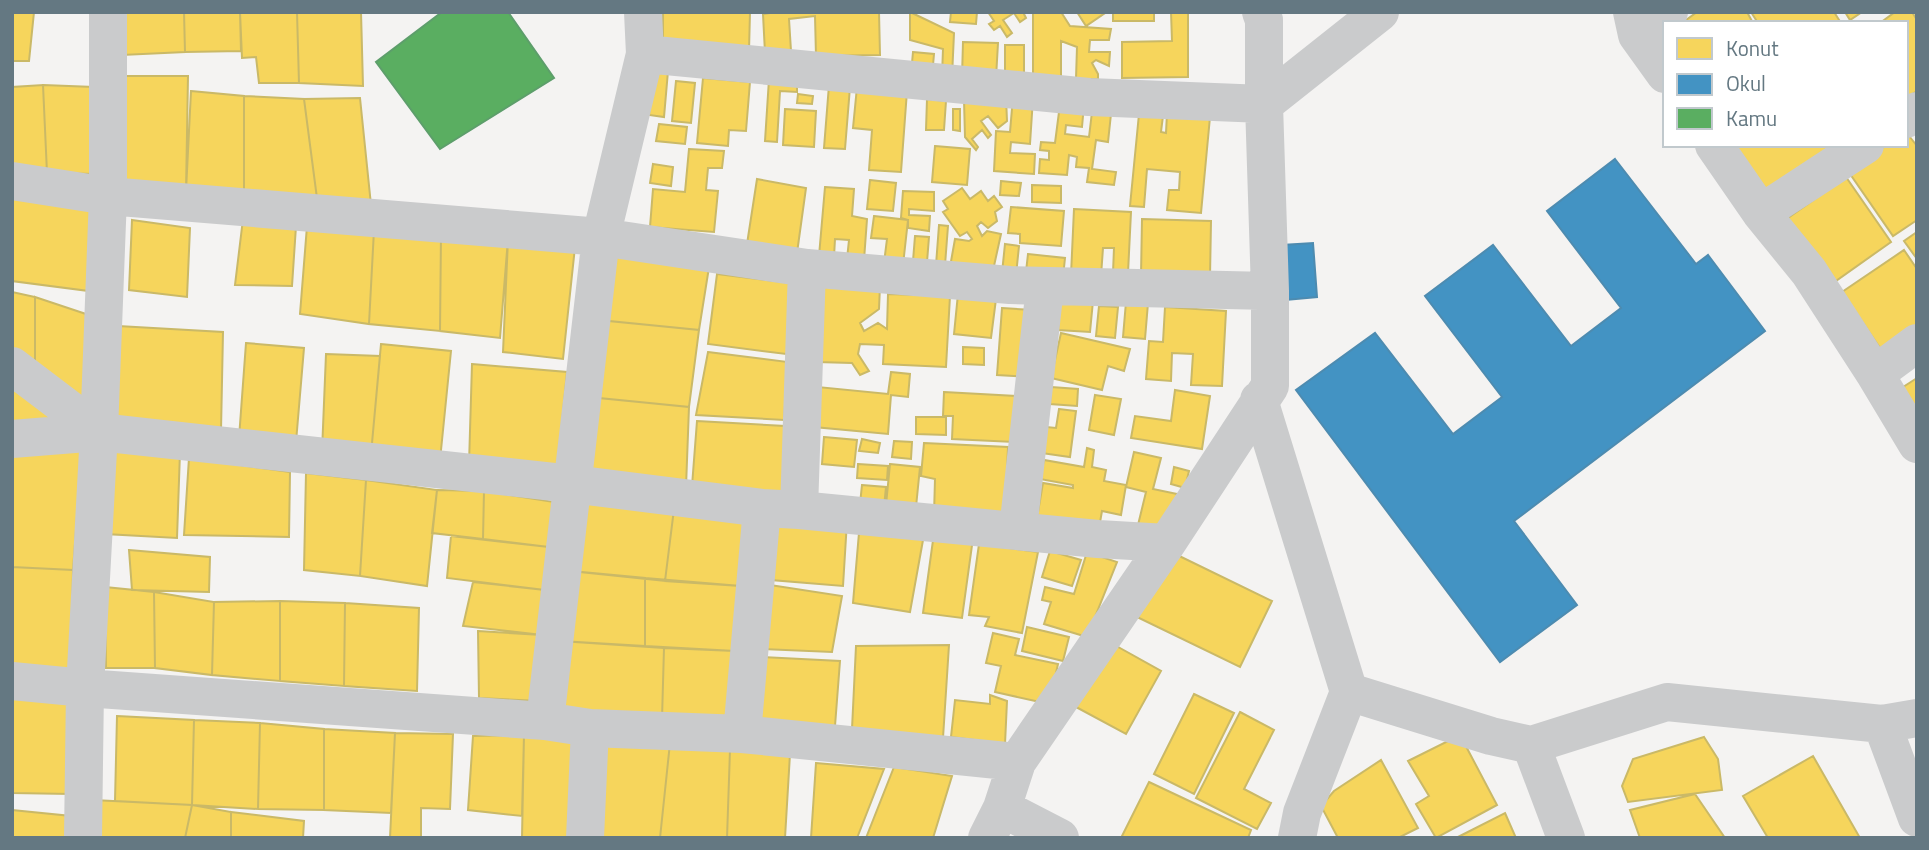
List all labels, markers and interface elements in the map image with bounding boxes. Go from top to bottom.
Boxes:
legend [1663,21,1908,147]
text: Konut [1726,32,1779,64]
text: Okul [1726,67,1766,99]
text: Kamu [1726,102,1777,134]

